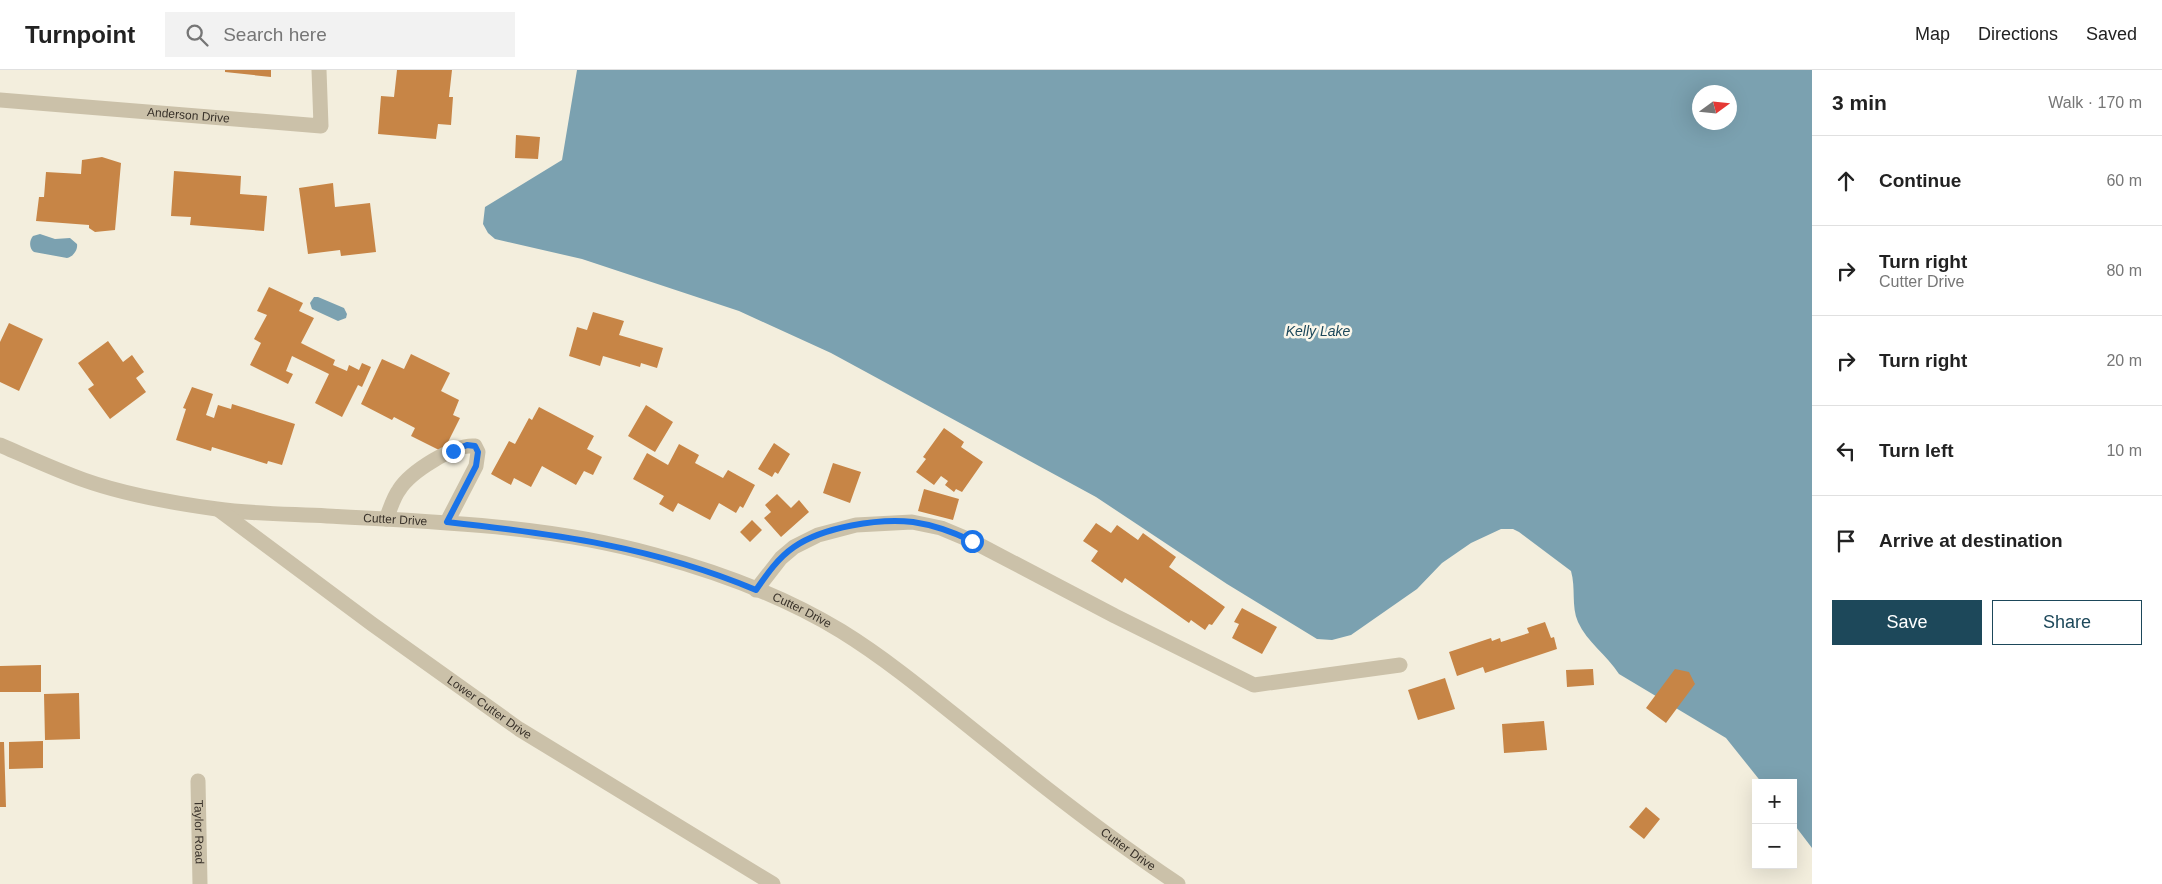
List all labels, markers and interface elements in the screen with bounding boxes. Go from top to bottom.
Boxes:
search box [165,12,515,57]
text: Turnpoint [25,21,135,48]
icon: search [183,21,211,49]
text: Search here [223,24,327,45]
text: Map [1915,24,1950,44]
text: Directions [1978,24,2058,44]
text: Saved [2086,24,2137,44]
north arrow [1692,85,1737,130]
text: 3 min [1832,91,1887,114]
text: Walk · 170 m [2048,94,2142,111]
street label: Anderson Drive [147,105,231,126]
icon: ahead [1832,167,1860,195]
text: Continue [1879,170,1961,191]
text: 60 m [2106,172,2142,189]
text: Turn right [1879,251,1967,272]
icon: right [1832,257,1860,285]
text: 80 m [2106,262,2142,279]
text: Cutter Drive [1879,273,1964,290]
water label: Kelly Lake [1286,323,1351,339]
icon: right [1832,347,1860,375]
text: Turn right [1879,350,1967,371]
text: 20 m [2106,352,2142,369]
icon: left [1832,437,1860,465]
route end [442,440,465,463]
text: Turn left [1879,440,1954,461]
text: 10 m [2106,442,2142,459]
street label: Cutter Drive [363,511,428,528]
icon: arrive [1832,527,1860,555]
route start [961,530,984,553]
text: Arrive at destination [1879,530,2063,551]
street label: Cutter Drive [770,590,834,631]
button: Save [1832,600,1982,645]
button: Share [1992,600,2142,645]
street label: Lower Cutter Drive [445,673,535,742]
map controls [1752,779,1797,869]
button: + [1752,779,1797,824]
street label: Taylor Road [191,800,207,864]
button: − [1752,824,1797,869]
street label: Cutter Drive [1098,825,1158,874]

